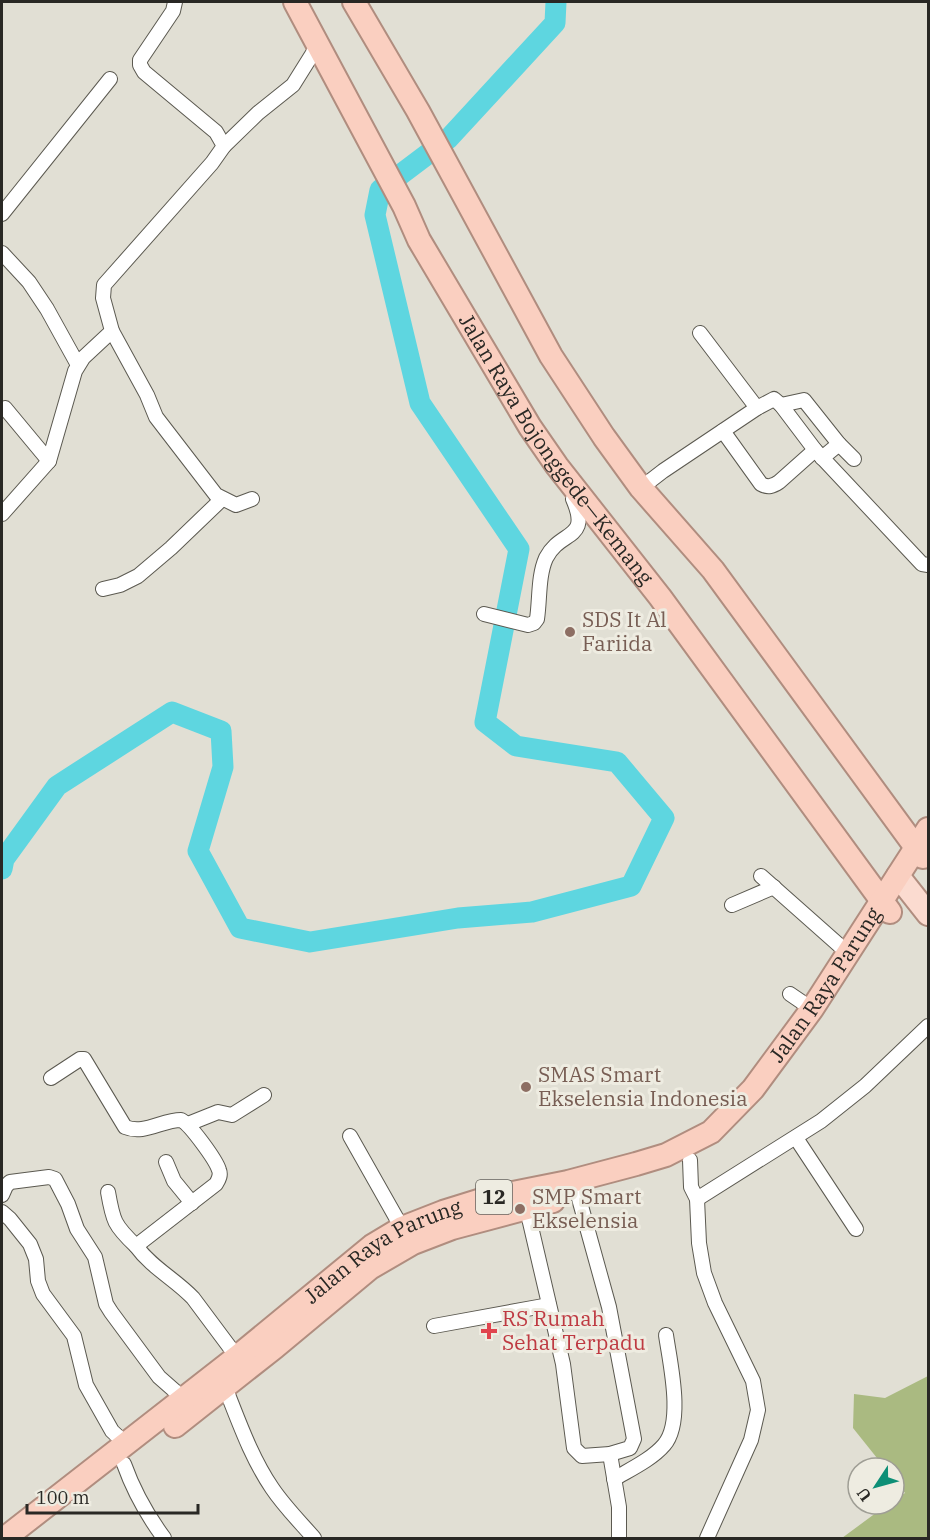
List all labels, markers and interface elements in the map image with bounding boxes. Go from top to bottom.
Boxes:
street label: Jalan Raya Bojonggede—Kemang [453,308,660,591]
place label: SDS It Al Fariida [582,605,666,657]
marker: SDS It Al Fariida [563,625,577,639]
street label: Jalan Raya Parung [762,901,887,1068]
place label: SMAS Smart Ekselensia Indonesia [538,1060,748,1112]
marker: SMAS Smart Ekselensia Indonesia [519,1080,533,1094]
road number: 12 [476,1180,512,1214]
place label: SMP Smart Ekselensia [532,1182,641,1234]
street label: Jalan Raya Parung [298,1192,465,1309]
marker: SMP Smart Ekselensia [513,1202,527,1216]
place label: RS Rumah Sehat Terpadu [502,1304,646,1356]
marker: RS Rumah Sehat Terpadu [480,1322,498,1340]
north arrow [846,1456,906,1516]
scale bar [27,1477,198,1515]
text: U [852,1484,876,1506]
text: 100 m [36,1486,90,1509]

